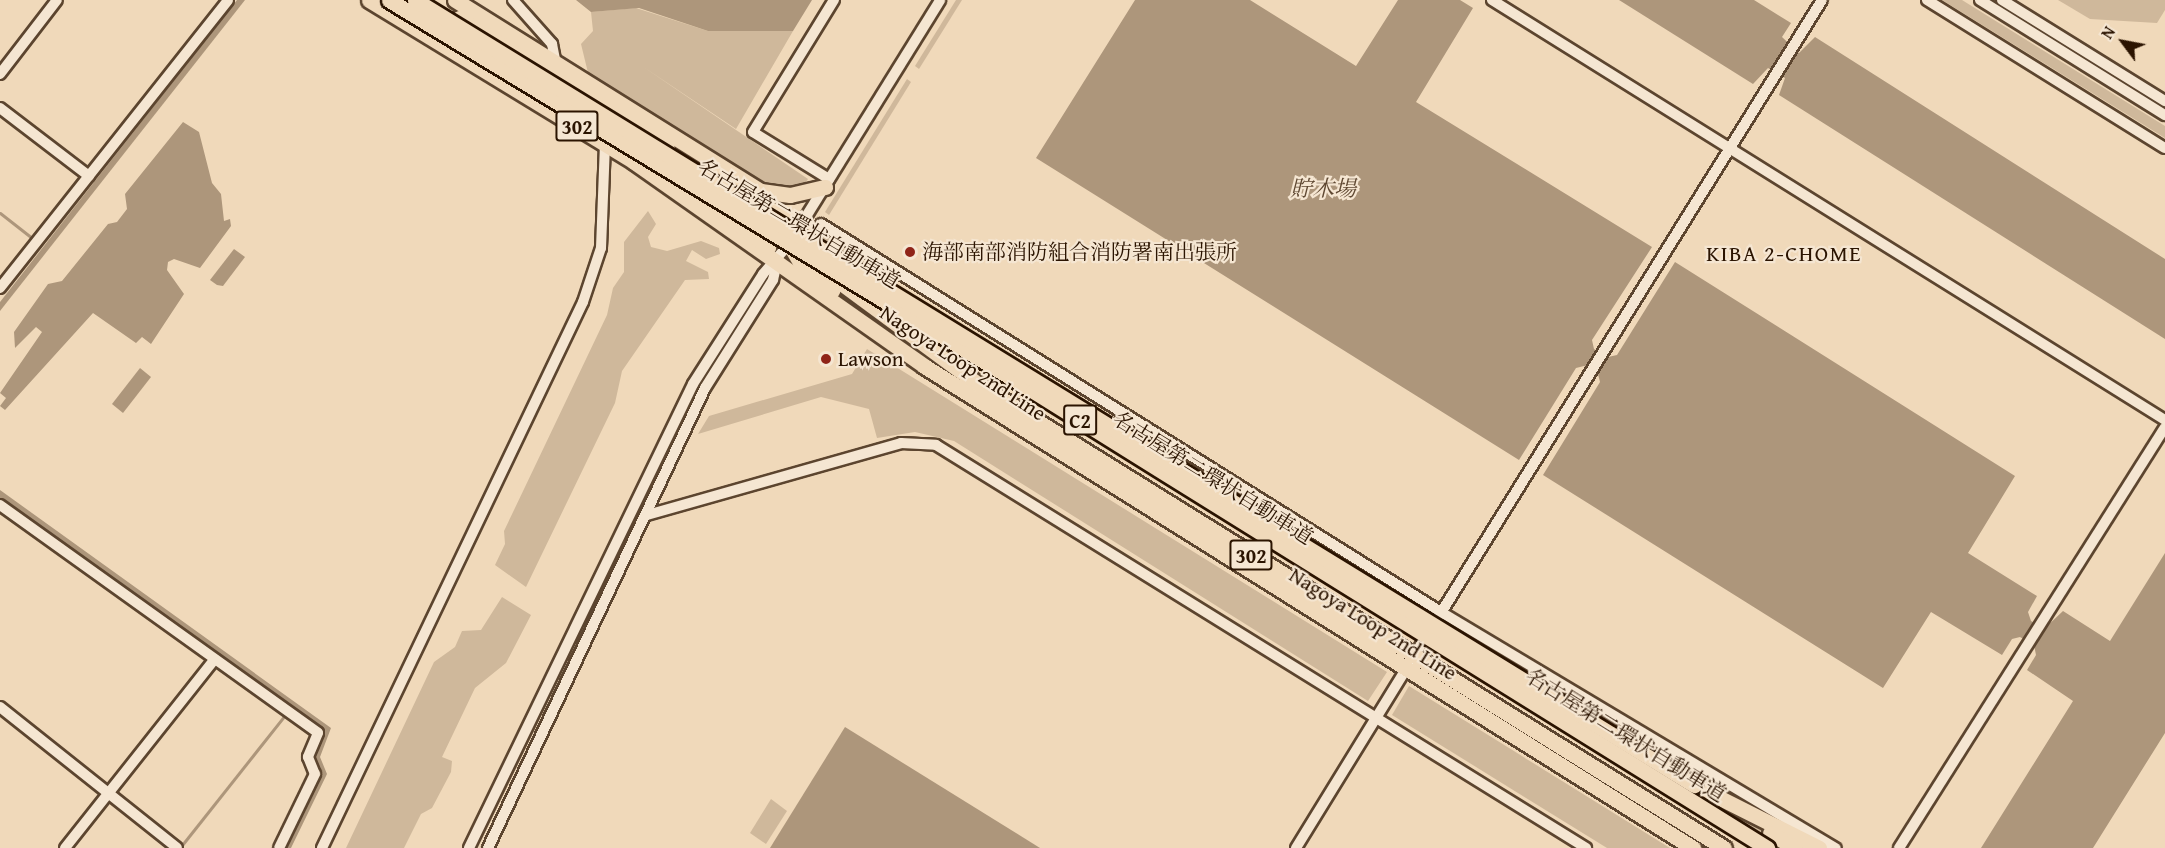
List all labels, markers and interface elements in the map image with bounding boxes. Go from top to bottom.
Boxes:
north arrow [2093,12,2153,72]
text: N [2095,22,2121,43]
road number: 302 [554,109,600,143]
street label: 名古屋第二環状自動車道 [694,154,904,294]
water label: 貯木場 [1290,176,1356,202]
place label: 海部南部消防組合消防署南出張所 [922,239,1237,265]
district label: KIBA 2-CHOME [1706,241,1862,267]
marker: 海部南部消防組合消防署南出張所 [903,245,917,259]
street label: Nagoya Loop 2nd Line [875,300,1051,426]
place label: Lawson [838,346,904,372]
marker: Lawson [819,352,833,366]
road number: C2 [1062,403,1098,437]
street label: 名古屋第二環状自動車道 [1108,406,1318,550]
road number: 302 [1228,538,1274,572]
street label: Nagoya Loop 2nd Line [1285,562,1461,686]
street label: 名古屋第二環状自動車道 [1521,663,1731,807]

